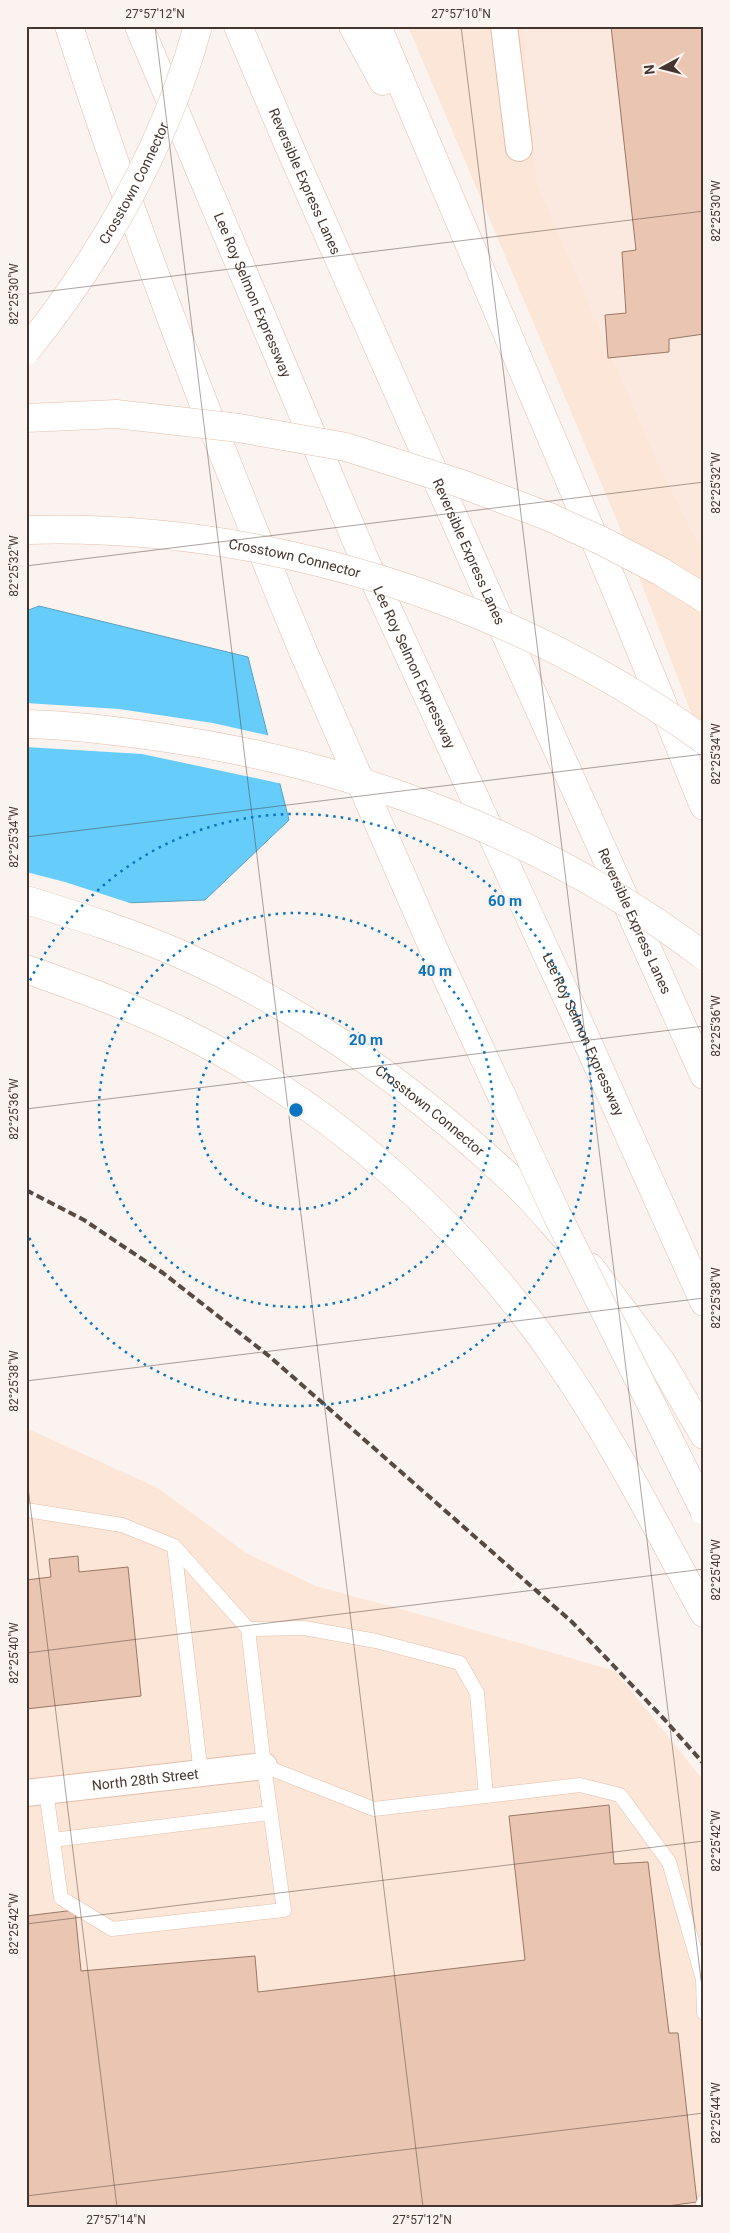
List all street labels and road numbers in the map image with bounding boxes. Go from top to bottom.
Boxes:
street label: Reversible Express Lanes [266,106,344,257]
street label: Crosstown Connector [96,120,172,247]
street label: Lee Roy Selmon Expressway [211,210,295,380]
street label: Reversible Express Lanes [429,476,508,627]
street label: Crosstown Connector [227,536,363,581]
street label: Lee Roy Selmon Expressway [370,584,459,751]
street label: Reversible Express Lanes [595,846,674,996]
street label: Lee Roy Selmon Expressway [540,950,627,1119]
street label: Crosstown Connector [372,1062,488,1159]
street label: North 28th Street [91,1765,200,1793]

